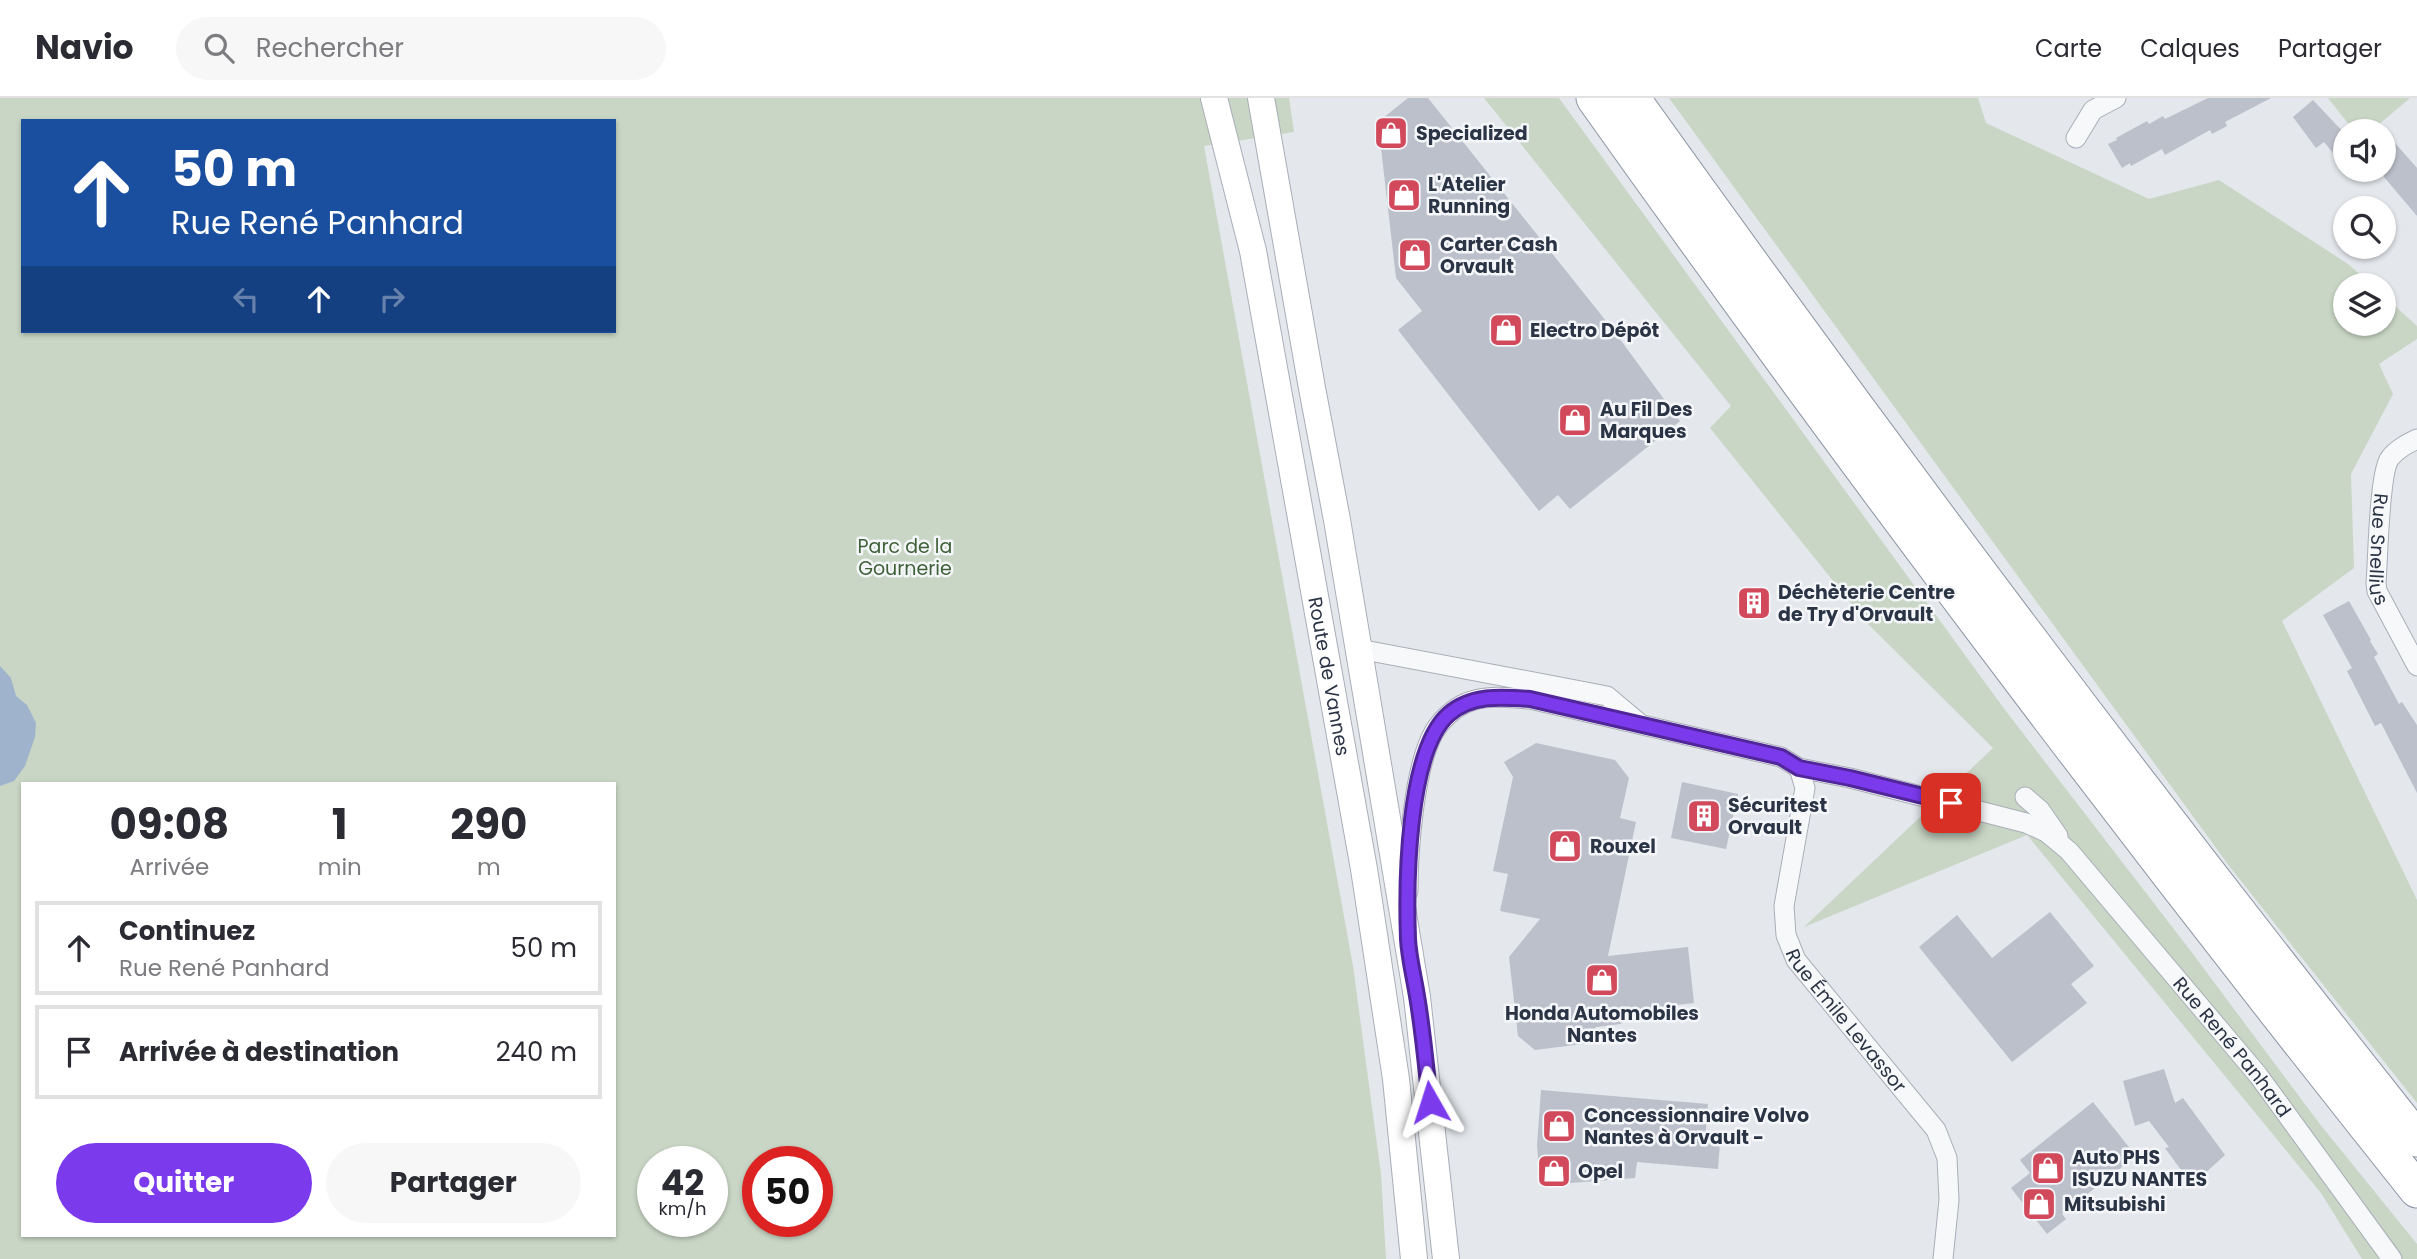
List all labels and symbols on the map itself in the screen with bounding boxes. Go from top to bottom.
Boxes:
shop icon: Specialized [1372,114,1410,152]
place label: Specialized [1416,120,1528,147]
place label: L'Atelier Running [1428,171,1510,220]
shop icon: L'Atelier Running [1385,176,1423,214]
place label: Carter Cash Orvault [1440,231,1558,280]
shop icon: Carter Cash Orvault [1396,236,1434,274]
shop icon: Electro Dépôt [1487,311,1525,349]
place label: Electro Dépôt [1530,317,1660,344]
place label: Au Fil Des Marques [1600,396,1693,445]
shop icon: Au Fil Des Marques [1556,401,1594,439]
street label: Rue Snellius [2363,492,2396,610]
park label: Parc de la Gournerie [858,533,952,582]
place label: Déchèterie Centre de Try d'Orvault [1778,579,1955,628]
building icon: Déchèterie Centre de Try d'Orvault [1735,584,1773,622]
street label: Route de Vannes [1302,595,1357,758]
pin [1921,773,1981,833]
place label: Sécuritest Orvault [1728,792,1827,841]
building icon: Sécuritest Orvault [1685,797,1723,835]
shop icon: Rouxel [1546,827,1584,865]
place label: Rouxel [1590,833,1656,860]
street label: Rue Émile Levassor [1779,945,1913,1098]
shop icon: Honda Automobiles Nantes [1583,961,1621,999]
street label: Rue René Panhard [2167,971,2298,1122]
place label: Honda Automobiles Nantes [1505,1000,1699,1049]
position arrow [1393,1065,1467,1139]
place label: Concessionnaire Volvo Nantes à Orvault - [1584,1102,1809,1151]
shop icon: Concessionnaire Volvo Nantes à Orvault - [1540,1107,1578,1145]
place label: Auto PHS ISUZU NANTES [2072,1144,2207,1193]
speed limit sign: 50 [742,1146,833,1237]
shop icon: Auto PHS ISUZU NANTES [2029,1149,2067,1187]
shop icon: Opel [1535,1152,1573,1190]
place label: Opel [1578,1158,1623,1185]
shop icon: Mitsubishi [2020,1185,2058,1223]
place label: Mitsubishi [2064,1191,2166,1218]

